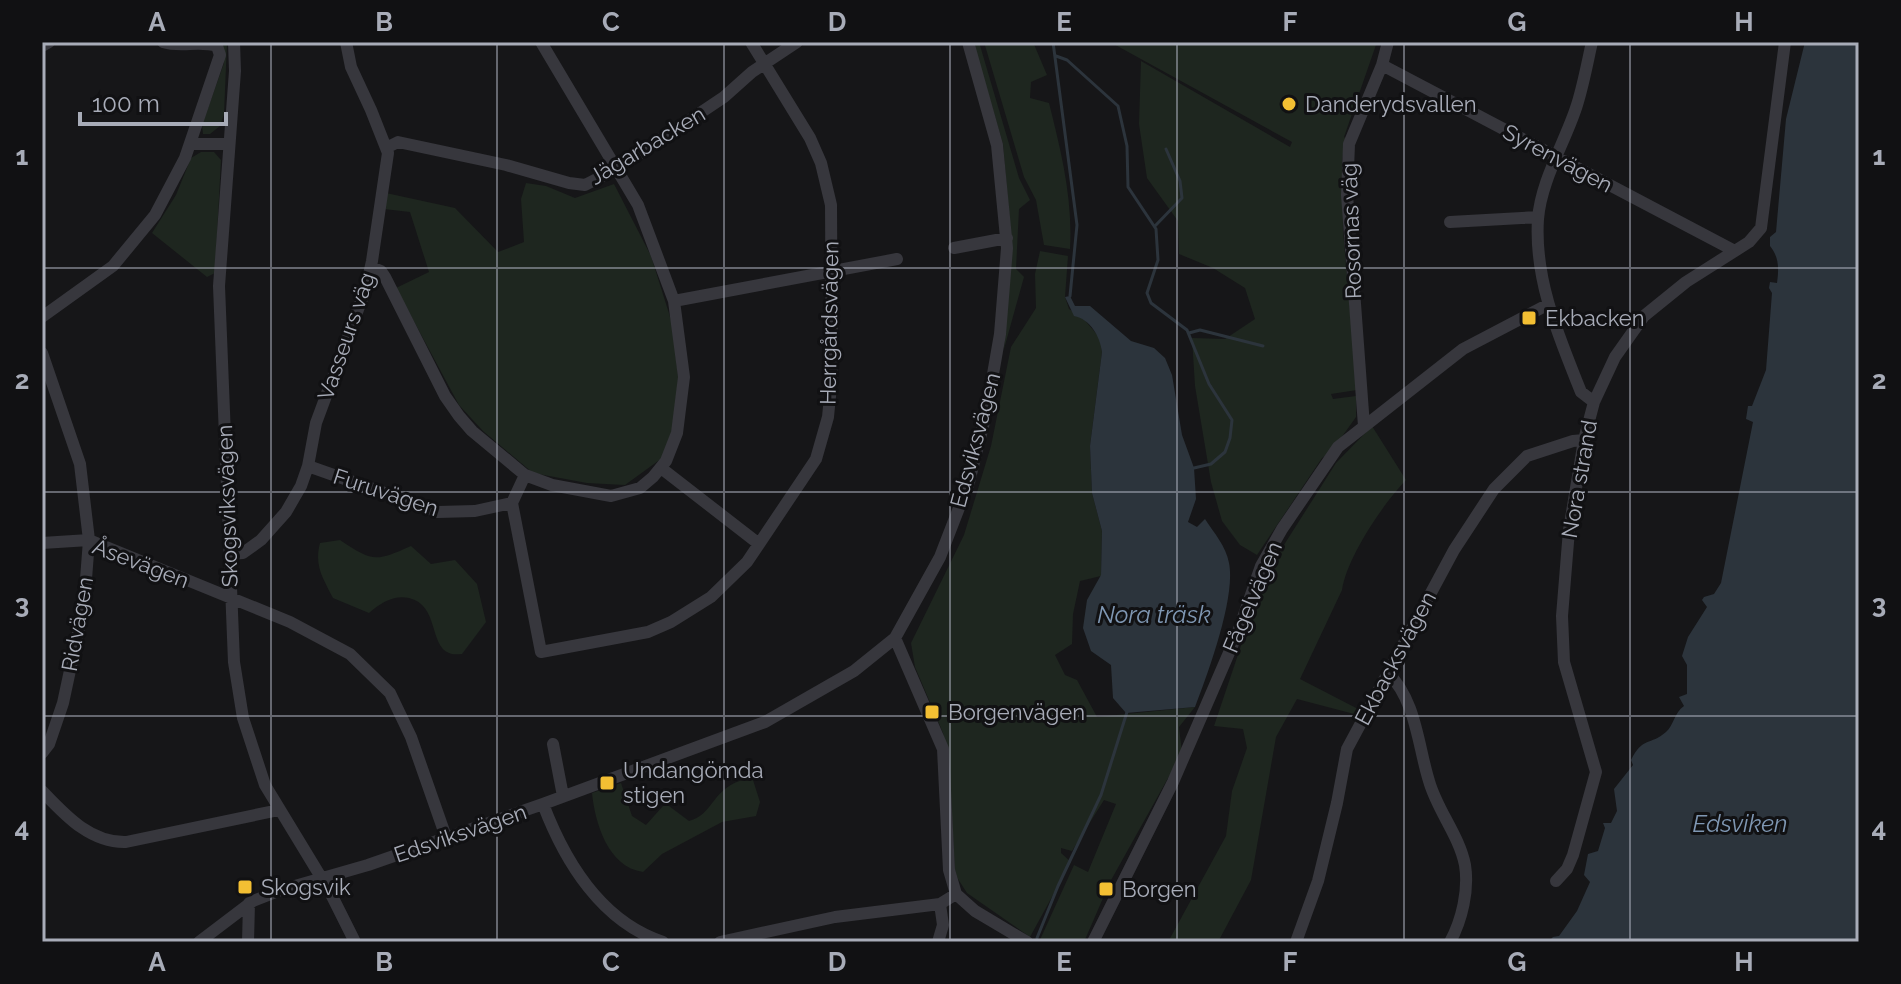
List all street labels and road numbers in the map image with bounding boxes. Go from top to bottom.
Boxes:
street label: Jägarbacken [585,100,709,190]
street label: Syrenvägen [1499,118,1617,198]
street label: Rosornas väg [1336,163,1366,299]
street label: Herrgårdsvägen [815,241,843,405]
street label: Vasseurs väg [312,269,380,403]
street label: Edsviksvägen [945,370,1005,510]
street label: Nora strand [1556,418,1602,540]
street label: Skogsviksvägen [211,424,243,588]
street label: Furuvägen [330,463,442,521]
street label: Åsevägen [89,533,193,593]
street label: Fågelvägen [1217,537,1287,657]
street label: Ridvägen [56,575,98,673]
street label: Ekbacksvägen [1349,587,1441,729]
street label: Edsviksvägen [390,798,530,868]

